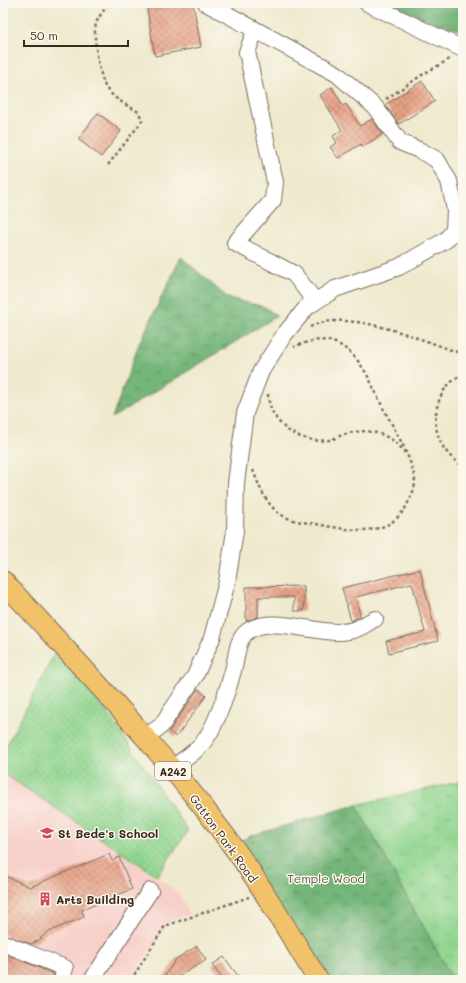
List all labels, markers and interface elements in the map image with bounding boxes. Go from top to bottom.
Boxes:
scale bar [24,22,128,48]
text: 50 m [30,27,58,43]
road number: A242 [155,762,191,780]
street label: Gatton Park Road [187,791,262,886]
school or university icon: St Bede's School [39,825,55,841]
place label: St Bede's School [58,825,158,841]
park label: Temple Wood [287,870,365,886]
building icon: Arts Building [37,891,53,907]
place label: Arts Building [56,891,134,907]

